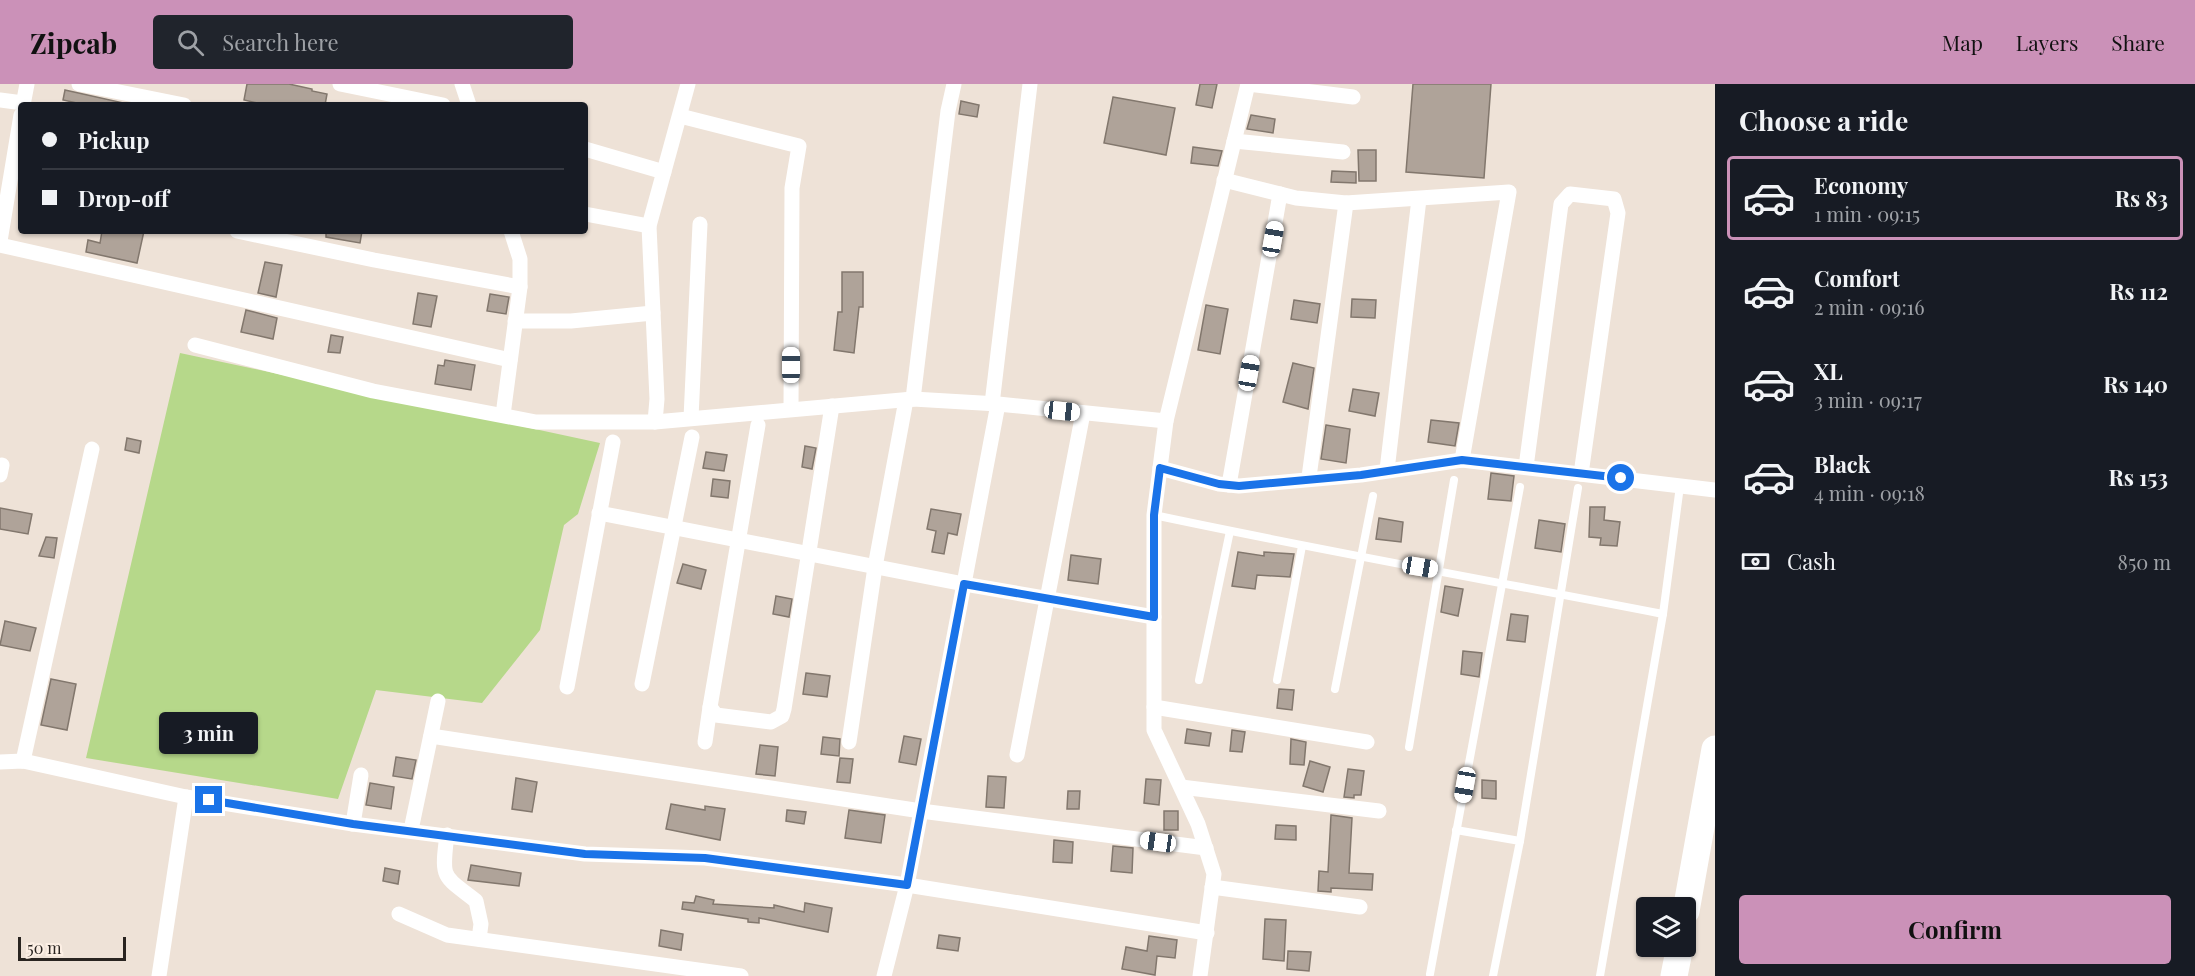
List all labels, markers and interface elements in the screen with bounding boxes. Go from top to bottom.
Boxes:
search box [153,15,573,69]
text: Zipcab [30,24,117,61]
icon: search [174,26,207,59]
text: Search here [222,27,339,57]
text: Map [1942,28,1983,56]
text: Layers [2016,28,2078,56]
text: Share [2111,28,2165,56]
text: Choose a ride [1739,102,1908,138]
text: Pickup [78,125,149,155]
text: Economy [1814,170,1908,200]
icon: car [1742,171,1796,225]
text: Drop-off [78,183,169,213]
text: Rs 83 [2115,183,2168,213]
text: 1 min · 09:15 [1814,200,1920,227]
car [1261,220,1285,258]
text: Comfort [1814,263,1900,293]
icon: car [1742,264,1796,318]
text: Rs 112 [2109,276,2168,306]
text: 2 min · 09:16 [1814,293,1925,320]
car [782,347,800,383]
car [1237,354,1261,392]
text: XL [1814,356,1843,386]
icon: car [1742,357,1796,411]
text: Rs 140 [2103,369,2168,399]
text: 3 min · 09:17 [1814,386,1922,413]
car [1043,400,1081,422]
text: Black [1814,449,1871,479]
icon: car [1742,450,1796,504]
text: Rs 153 [2108,462,2168,492]
route start [1607,464,1634,491]
text: 4 min · 09:18 [1814,479,1925,506]
icon: cash [1739,545,1772,578]
text: Cash [1787,546,1836,576]
text: 850 m [2118,548,2171,575]
car [1401,555,1439,579]
callout: 3 min [160,713,258,755]
text: 3 min [183,719,234,746]
car [1453,766,1477,804]
route end [195,786,222,813]
car [1139,831,1177,853]
button: Confirm [1739,895,2171,964]
map controls [1636,897,1696,957]
button: layers [1636,897,1696,957]
scale bar [18,934,126,962]
text: 50 m [27,937,61,958]

